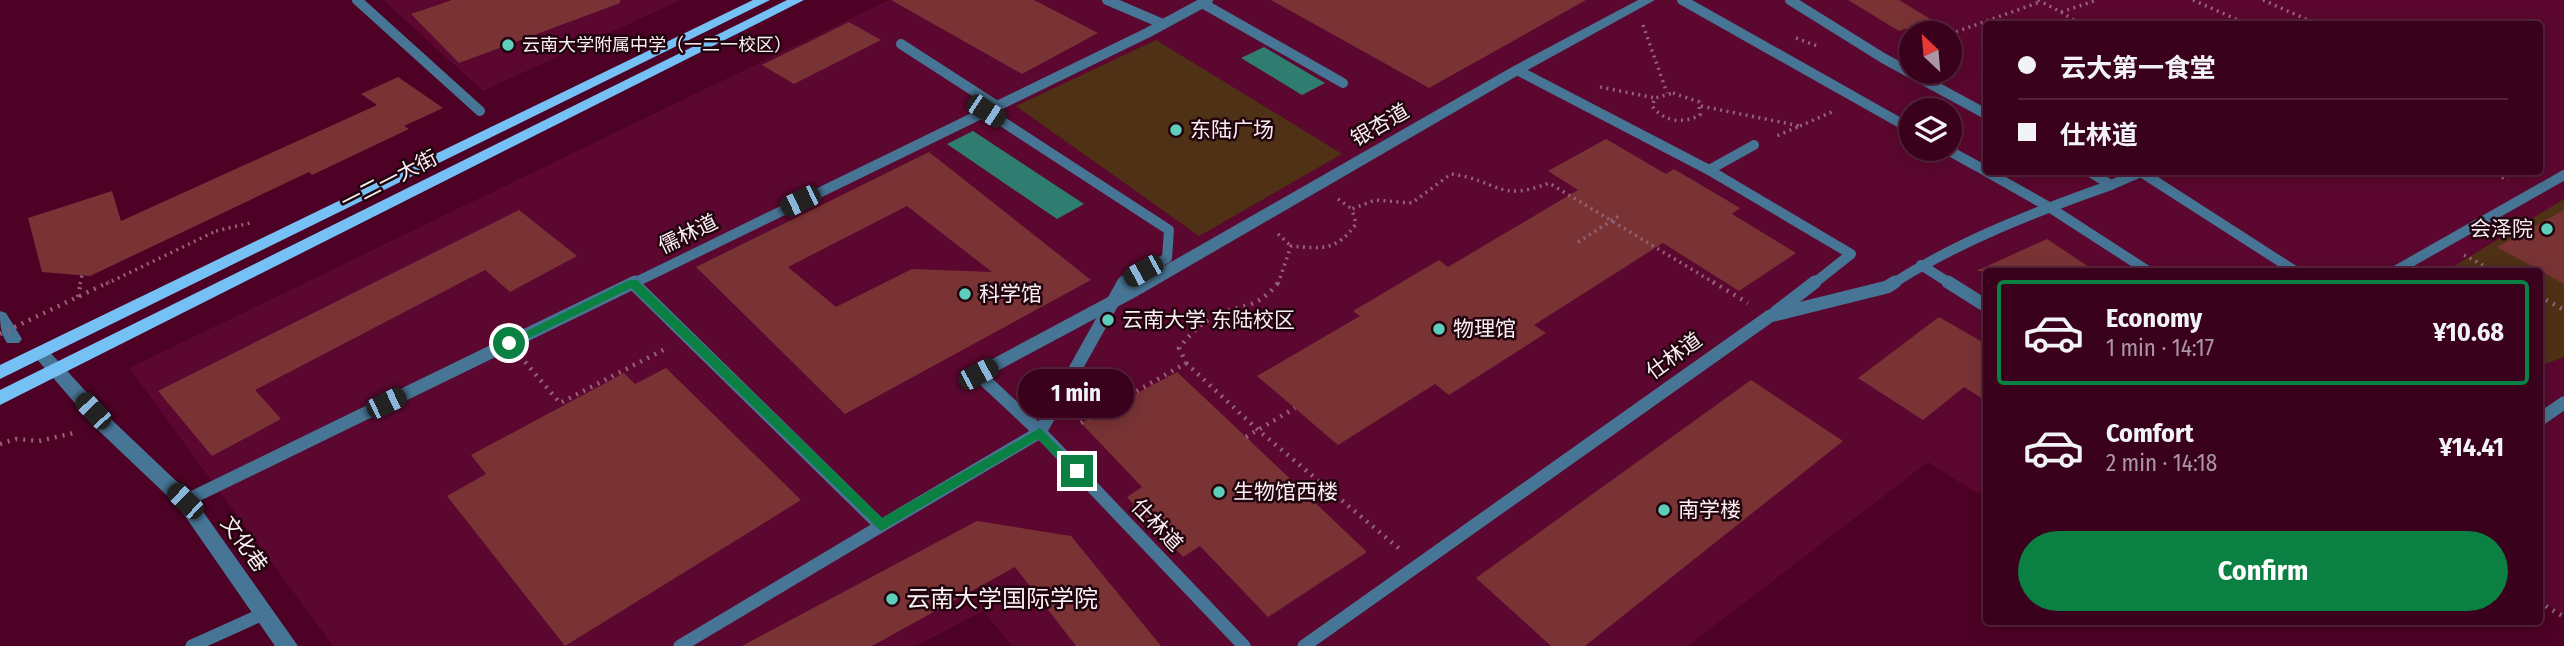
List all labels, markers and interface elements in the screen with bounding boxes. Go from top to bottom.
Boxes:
north arrow [1899,21,1962,84]
map controls [1899,21,1962,161]
place label: 云南大学附属中学（一二一校区） [522,34,792,56]
marker: 云南大学附属中学（一二一校区） [500,37,516,53]
text: 云大第一食堂 [2060,53,2216,84]
car [963,91,1010,131]
street label: 银杏道 [1346,98,1414,152]
button: layers [1899,98,1962,161]
place label: 东陆广场 [1190,117,1274,143]
text: 仕林道 [2060,120,2138,151]
marker: 东陆广场 [1168,122,1184,138]
street label: 一二一大街 [336,145,442,215]
car [777,182,824,220]
street label: 儒林道 [654,209,722,259]
place label: 会泽院 [2470,216,2533,242]
marker: 会泽院 [2539,221,2555,237]
car [1120,252,1167,290]
place label: 科学馆 [979,281,1042,307]
marker: 科学馆 [957,286,973,302]
icon: car [2022,301,2085,364]
text: Economy [2106,303,2202,334]
place label: 云南大学 东陆校区 [1122,307,1295,333]
marker: 云南大学 东陆校区 [1100,312,1116,328]
place label: 物理馆 [1453,316,1516,342]
text: ¥10.68 [2433,317,2504,348]
marker: 物理馆 [1431,321,1447,337]
route start [493,327,525,359]
street label: 仕林道 [1641,327,1707,385]
text: 1 min · 14:17 [2106,334,2214,362]
car [955,355,1002,393]
callout: 1 min [1019,370,1135,419]
text: 1 min [1051,379,1101,407]
car [363,384,410,422]
car [71,388,116,434]
icon: car [2022,416,2085,479]
text: Comfort [2106,418,2194,449]
text: ¥14.41 [2439,432,2504,463]
text: 2 min · 14:18 [2106,449,2217,477]
route end [1061,455,1093,487]
car [163,479,208,523]
place label: 生物馆西楼 [1233,479,1338,505]
marker: 生物馆西楼 [1211,484,1227,500]
street label: 仕林道 [1126,493,1188,557]
place label: 南学楼 [1678,497,1741,523]
marker: 南学楼 [1656,502,1672,518]
street label: 文化巷 [215,511,273,577]
button: Confirm [2018,531,2508,611]
place label: 云南大学国际学院 [906,585,1098,613]
marker: 云南大学国际学院 [884,591,900,607]

